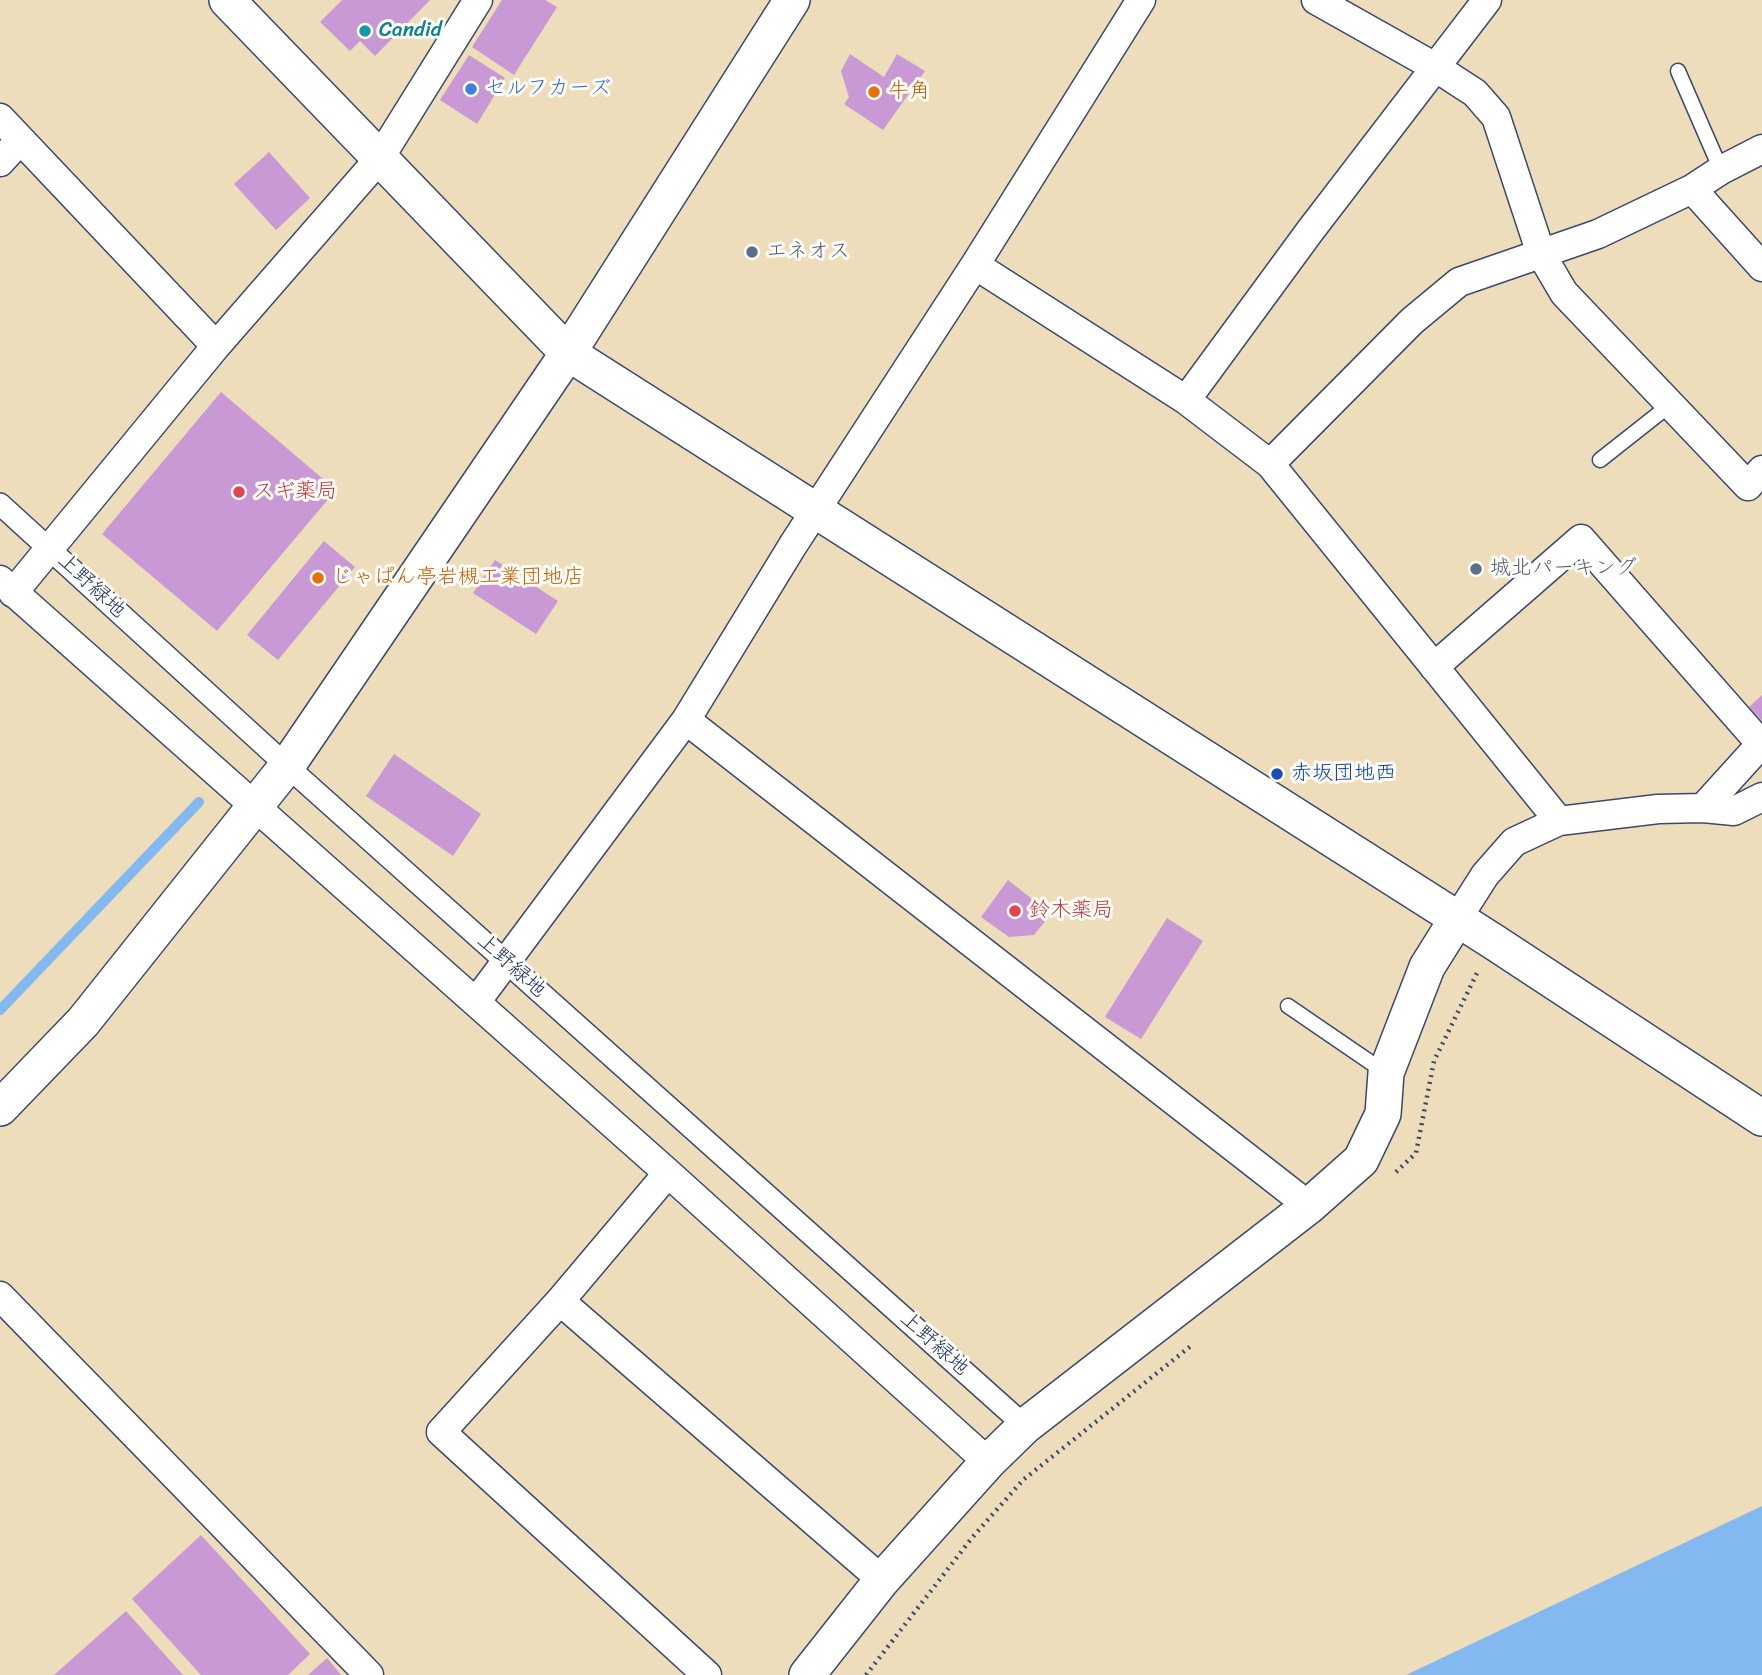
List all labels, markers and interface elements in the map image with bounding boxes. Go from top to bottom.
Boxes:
place label: Candid [379,18,442,44]
marker: Candid [357,23,373,39]
place label: セルフカーズ [485,76,611,102]
place label: 牛角 [888,79,930,105]
marker: セルフカーズ [463,81,479,97]
marker: 牛角 [866,84,882,100]
place label: エネオス [766,239,850,265]
marker: エネオス [744,244,760,260]
place label: スギ薬局 [253,479,337,505]
marker: スギ薬局 [231,484,247,500]
street label: 上野緑地 [52,548,130,624]
place label: 城北パーキング [1490,556,1637,582]
marker: 城北パーキング [1468,561,1484,577]
place label: じゃぱん亭岩槻工業団地店 [332,565,584,591]
marker: じゃぱん亭岩槻工業団地店 [310,570,326,586]
place label: 赤坂団地西 [1291,761,1396,787]
marker: 赤坂団地西 [1269,766,1285,782]
place label: 鈴木薬局 [1029,898,1113,924]
marker: 鈴木薬局 [1007,903,1023,919]
street label: 上野緑地 [471,929,551,1003]
street label: 上野緑地 [894,1307,974,1381]

